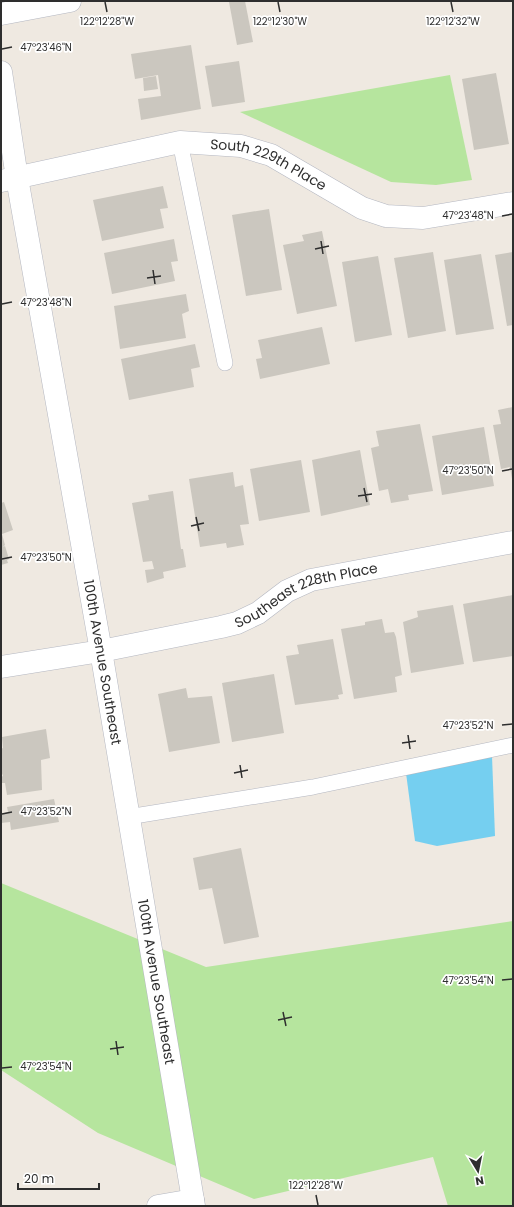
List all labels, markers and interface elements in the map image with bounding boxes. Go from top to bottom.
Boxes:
text: 122°12'28"W [80,14,134,29]
text: 122°12'30"W [253,14,307,29]
text: 122°12'32"W [426,14,480,29]
text: 47°23'46"N [20,40,72,55]
street label: South 229th Place [210,134,331,195]
text: 47°23'48"N [442,208,494,223]
text: 47°23'48"N [20,295,72,310]
text: 47°23'50"N [442,463,494,478]
text: 47°23'50"N [20,550,72,565]
street label: Southeast 228th Place [231,558,380,633]
street label: 100th Avenue Southeast [79,578,127,746]
text: 47°23'52"N [442,718,494,733]
text: 47°23'52"N [20,804,72,819]
street label: 100th Avenue Southeast [133,898,180,1066]
text: 47°23'54"N [442,973,494,988]
text: 47°23'54"N [20,1059,72,1074]
north arrow [458,1151,498,1191]
scale bar [18,1165,99,1191]
text: 20 m [24,1170,54,1187]
text: N [474,1172,485,1189]
text: 122°12'28"W [289,1178,343,1193]

